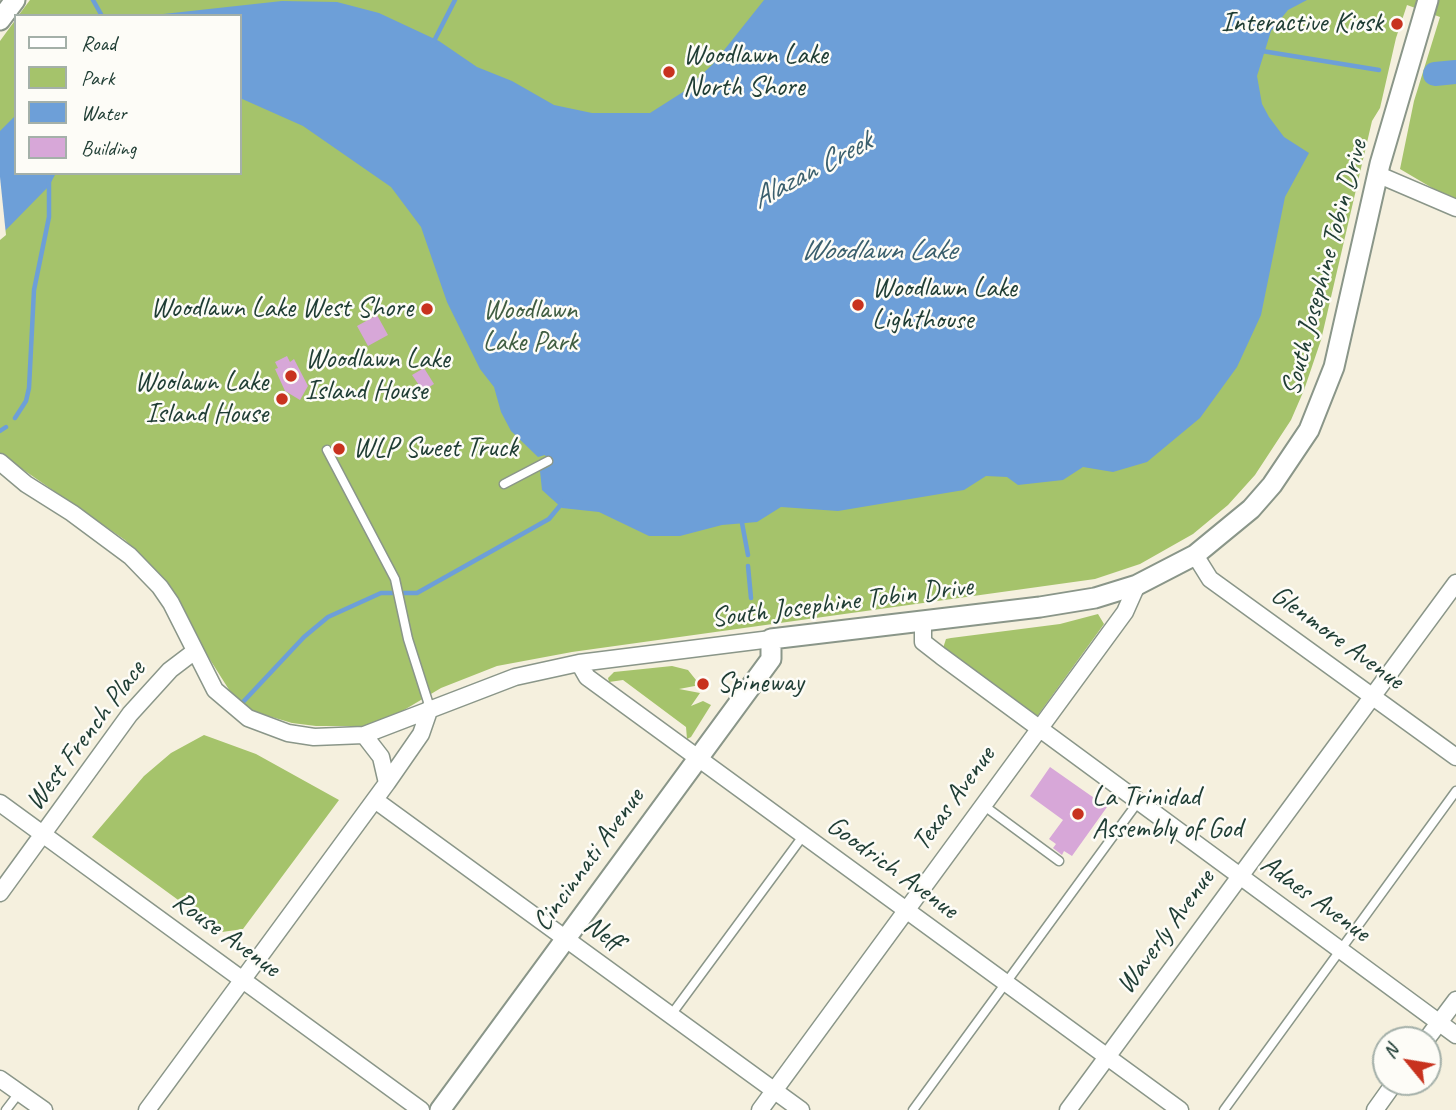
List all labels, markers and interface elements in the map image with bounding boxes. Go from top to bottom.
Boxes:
place label: Interactive Kiosk [1221,7,1383,41]
legend [14,14,242,175]
marker: Interactive Kiosk [1389,16,1405,32]
text: Road [81,30,116,56]
place label: Woodlawn Lake North Shore [683,39,827,105]
marker: Woodlawn Lake North Shore [661,64,677,80]
text: Park [81,65,114,91]
text: Water [81,100,127,126]
water label: Alazan Creek [746,124,878,218]
text: Building [81,135,136,161]
street label: South Josephine Tobin Drive [1275,136,1375,400]
water label: Woodlawn Lake [801,233,955,269]
place label: Woodlawn Lake Lighthouse [872,272,1016,338]
place label: Woodlawn Lake West Shore [150,292,413,326]
park label: Woodlawn Lake Park [483,294,577,360]
marker: Woodlawn Lake Lighthouse [850,297,866,313]
marker: Woodlawn Lake West Shore [419,301,435,317]
place label: Woodlawn Lake Island House [305,343,449,409]
place label: Woolawn Lake Island House [135,366,268,432]
marker: Woodlawn Lake Island House [283,368,299,384]
marker: Woolawn Lake Island House [274,391,290,407]
place label: WLP Sweet Truck [353,432,517,466]
marker: WLP Sweet Truck [331,441,347,457]
street label: South Josephine Tobin Drive [709,570,975,636]
street label: Glenmore Avenue [1264,578,1410,698]
street label: West French Place [19,655,153,817]
place label: Spineway [717,667,804,701]
marker: Spineway [695,676,711,692]
street label: Texas Avenue [905,740,1003,858]
place label: La Trinidad Assembly of God [1092,781,1242,847]
street label: Cincinnati Avenue [526,782,652,938]
marker: La Trinidad Assembly of God [1070,806,1086,822]
street label: Goodrich Avenue [820,809,964,927]
street label: Adaes Avenue [1254,848,1376,950]
street label: Waverly Avenue [1110,863,1222,1001]
street label: Rouse Avenue [166,885,286,985]
street label: Neff [577,909,629,959]
north arrow [1372,1026,1442,1096]
text: N [1377,1040,1404,1063]

